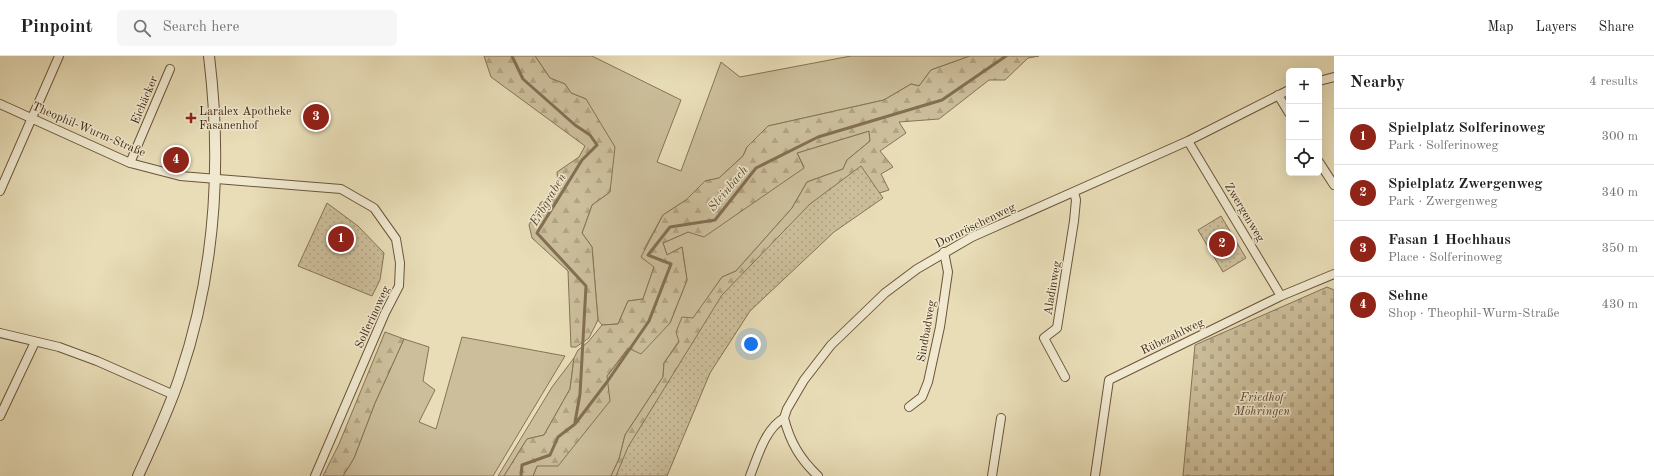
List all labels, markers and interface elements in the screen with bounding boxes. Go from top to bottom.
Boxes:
search box [117,10,397,46]
icon: search [131,17,153,39]
text: Pinpoint [20,18,93,37]
text: Search here [163,20,239,35]
text: Map [1488,20,1514,34]
text: Layers [1536,20,1577,34]
text: Share [1599,20,1634,34]
map controls [1286,68,1322,176]
button: + [1286,68,1322,104]
street label: Eichäcker [129,74,160,126]
text: Nearby [1350,74,1405,91]
text: 4 results [1589,75,1638,88]
street label: Theophil-Wurm-Straße [30,101,148,159]
pin: 3 [303,102,329,132]
button: − [1286,104,1322,140]
place label: Laralex Apotheke Fasanenhof [199,106,292,132]
marker: Laralex Apotheke Fasanenhof [186,113,196,123]
text: Spielplatz Solferinoweg [1388,121,1545,136]
text: 1 [1359,130,1367,143]
text: 300 m [1601,130,1638,143]
text: Park · Solferinoweg [1388,139,1499,152]
button: locate [1286,140,1322,176]
pin: 4 [163,145,189,175]
water label: Steinbach [706,164,751,214]
water label: Erbgraben [527,171,569,229]
text: Spielplatz Zwergenweg [1388,177,1543,192]
street label: Zwergenweg [1222,181,1267,244]
text: 2 [1359,186,1367,199]
text: 340 m [1601,186,1638,199]
text: Park · Zwergenweg [1388,195,1497,208]
street label: Dornröschenweg [934,201,1018,250]
pin: 1 [328,224,354,254]
pin: 2 [1209,229,1235,259]
text: Fasan 1 Hochhaus [1388,233,1511,248]
text: 3 [1359,242,1367,255]
text: 350 m [1601,242,1638,255]
text: Place · Solferinoweg [1388,251,1502,264]
street label: Aladinweg [1042,260,1064,316]
street label: Solferinoweg [353,284,393,350]
text: Sehne [1388,289,1428,304]
text: 4 [1359,298,1367,311]
text: 430 m [1601,298,1638,311]
street label: Sindbadweg [916,299,938,363]
text: Shop · Theophil-Wurm-Straße [1388,307,1560,320]
street label: Rübezahlweg [1139,316,1206,357]
your location [741,334,761,354]
park label: Friedhof Möhringen [1233,392,1290,418]

